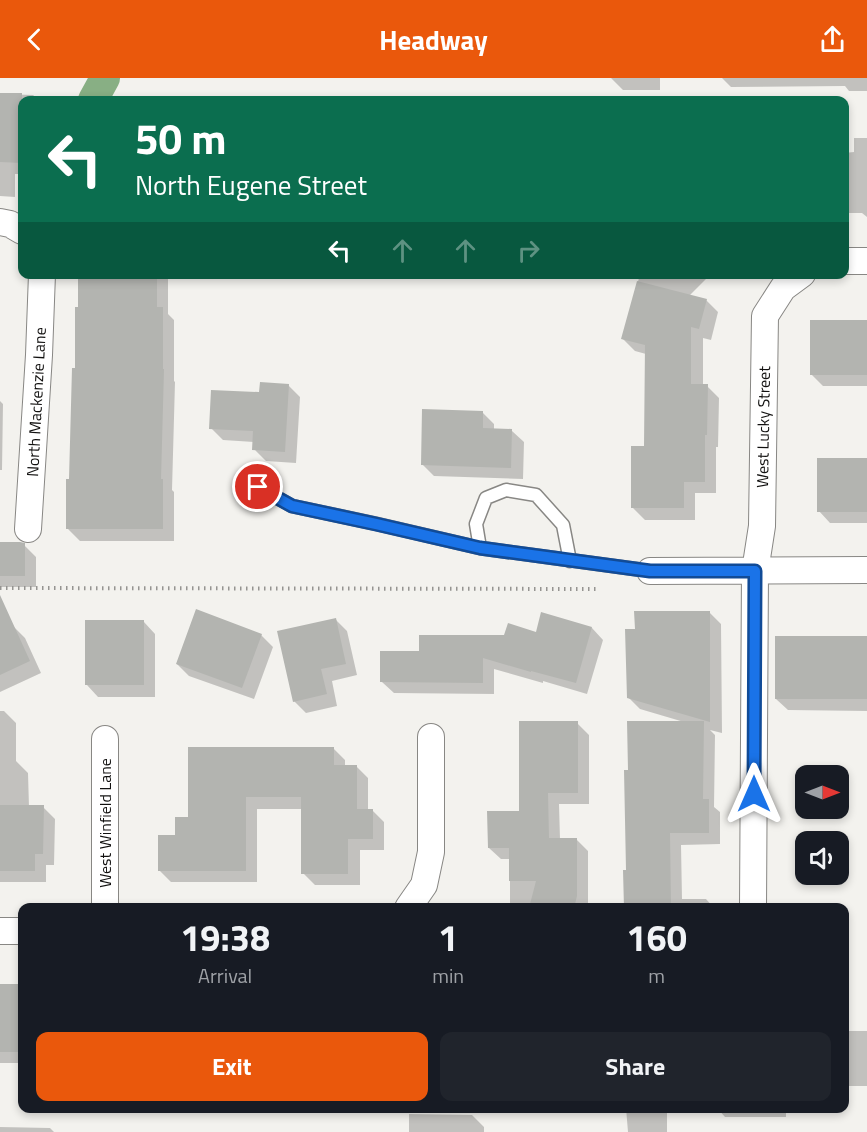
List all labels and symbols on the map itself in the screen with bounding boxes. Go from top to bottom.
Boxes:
street label: North Mackenzie Lane [20,327,52,477]
street label: West Lucky Street [750,366,776,488]
pin [232,461,283,512]
street label: West Winfield Lane [93,758,117,888]
position arrow [722,762,786,826]
north arrow [795,765,849,819]

